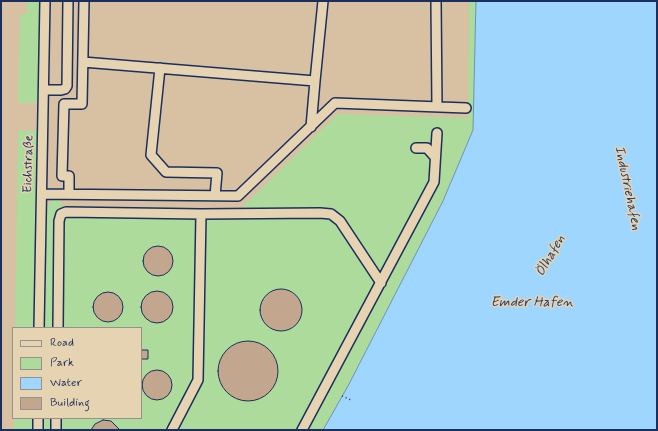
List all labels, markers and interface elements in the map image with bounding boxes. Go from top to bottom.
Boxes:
street label: Eichstraße [21,135,37,193]
water label: Industriehafen [610,144,644,232]
water label: Ölhafen [532,232,570,280]
water label: Emder Hafen [491,295,573,311]
legend [12,327,142,419]
text: Road [50,335,74,351]
text: Park [50,355,74,371]
text: Water [50,375,82,391]
text: Building [50,395,90,411]

